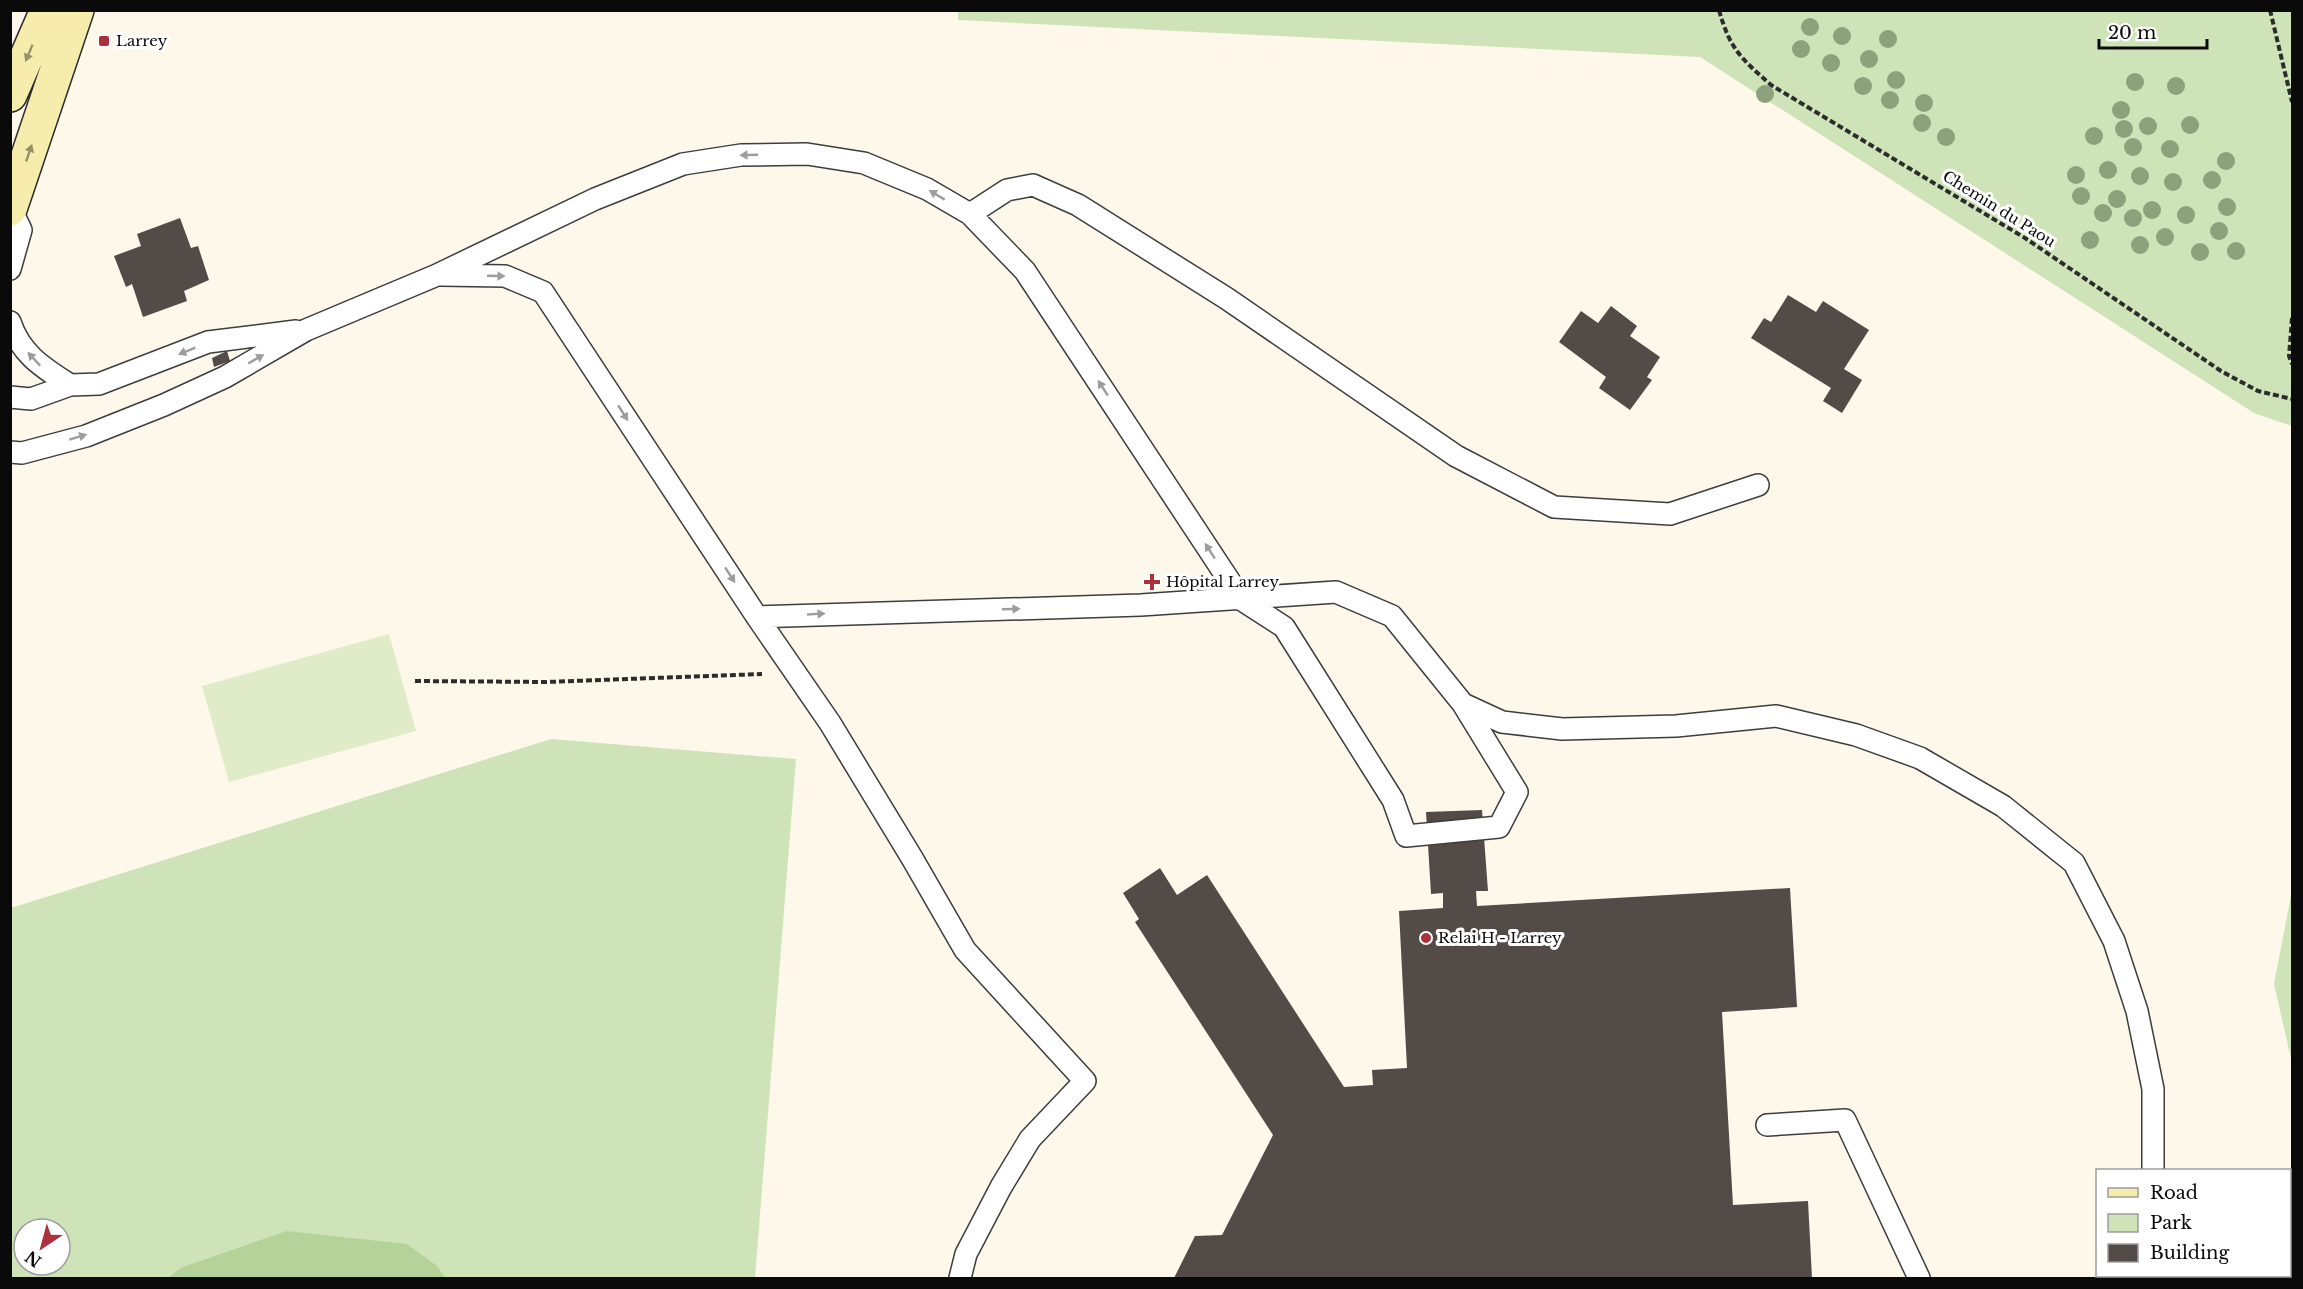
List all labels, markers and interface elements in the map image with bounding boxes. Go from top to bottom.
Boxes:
scale bar [2099,12,2207,50]
text: 20 m [2108,22,2156,44]
place label: Larrey [116,31,168,50]
marker: Larrey [97,34,111,48]
one-way arrow [24,44,34,62]
one-way arrow [25,144,35,162]
one-way arrow [740,150,759,160]
street label: Chemin du Paou [1939,166,2059,251]
one-way arrow [929,189,945,200]
one-way arrow [486,271,505,280]
one-way arrow [177,346,195,356]
one-way arrow [27,352,41,367]
one-way arrow [248,353,264,364]
one-way arrow [1097,380,1108,397]
one-way arrow [617,404,628,421]
one-way arrow [69,432,87,441]
one-way arrow [1205,543,1216,559]
one-way arrow [724,567,736,583]
place label: Hôpital Larrey [1166,572,1280,591]
marker: Hôpital Larrey [1143,573,1161,591]
one-way arrow [1001,604,1020,614]
one-way arrow [806,610,825,619]
place label: Relai H - Larrey [1438,928,1562,947]
marker: Relai H - Larrey [1419,931,1433,945]
legend [2096,1169,2291,1277]
text: Road [2150,1182,2198,1204]
text: Park [2150,1212,2192,1234]
north arrow [12,1217,72,1277]
text: Building [2150,1242,2229,1264]
text: N [21,1247,45,1272]

